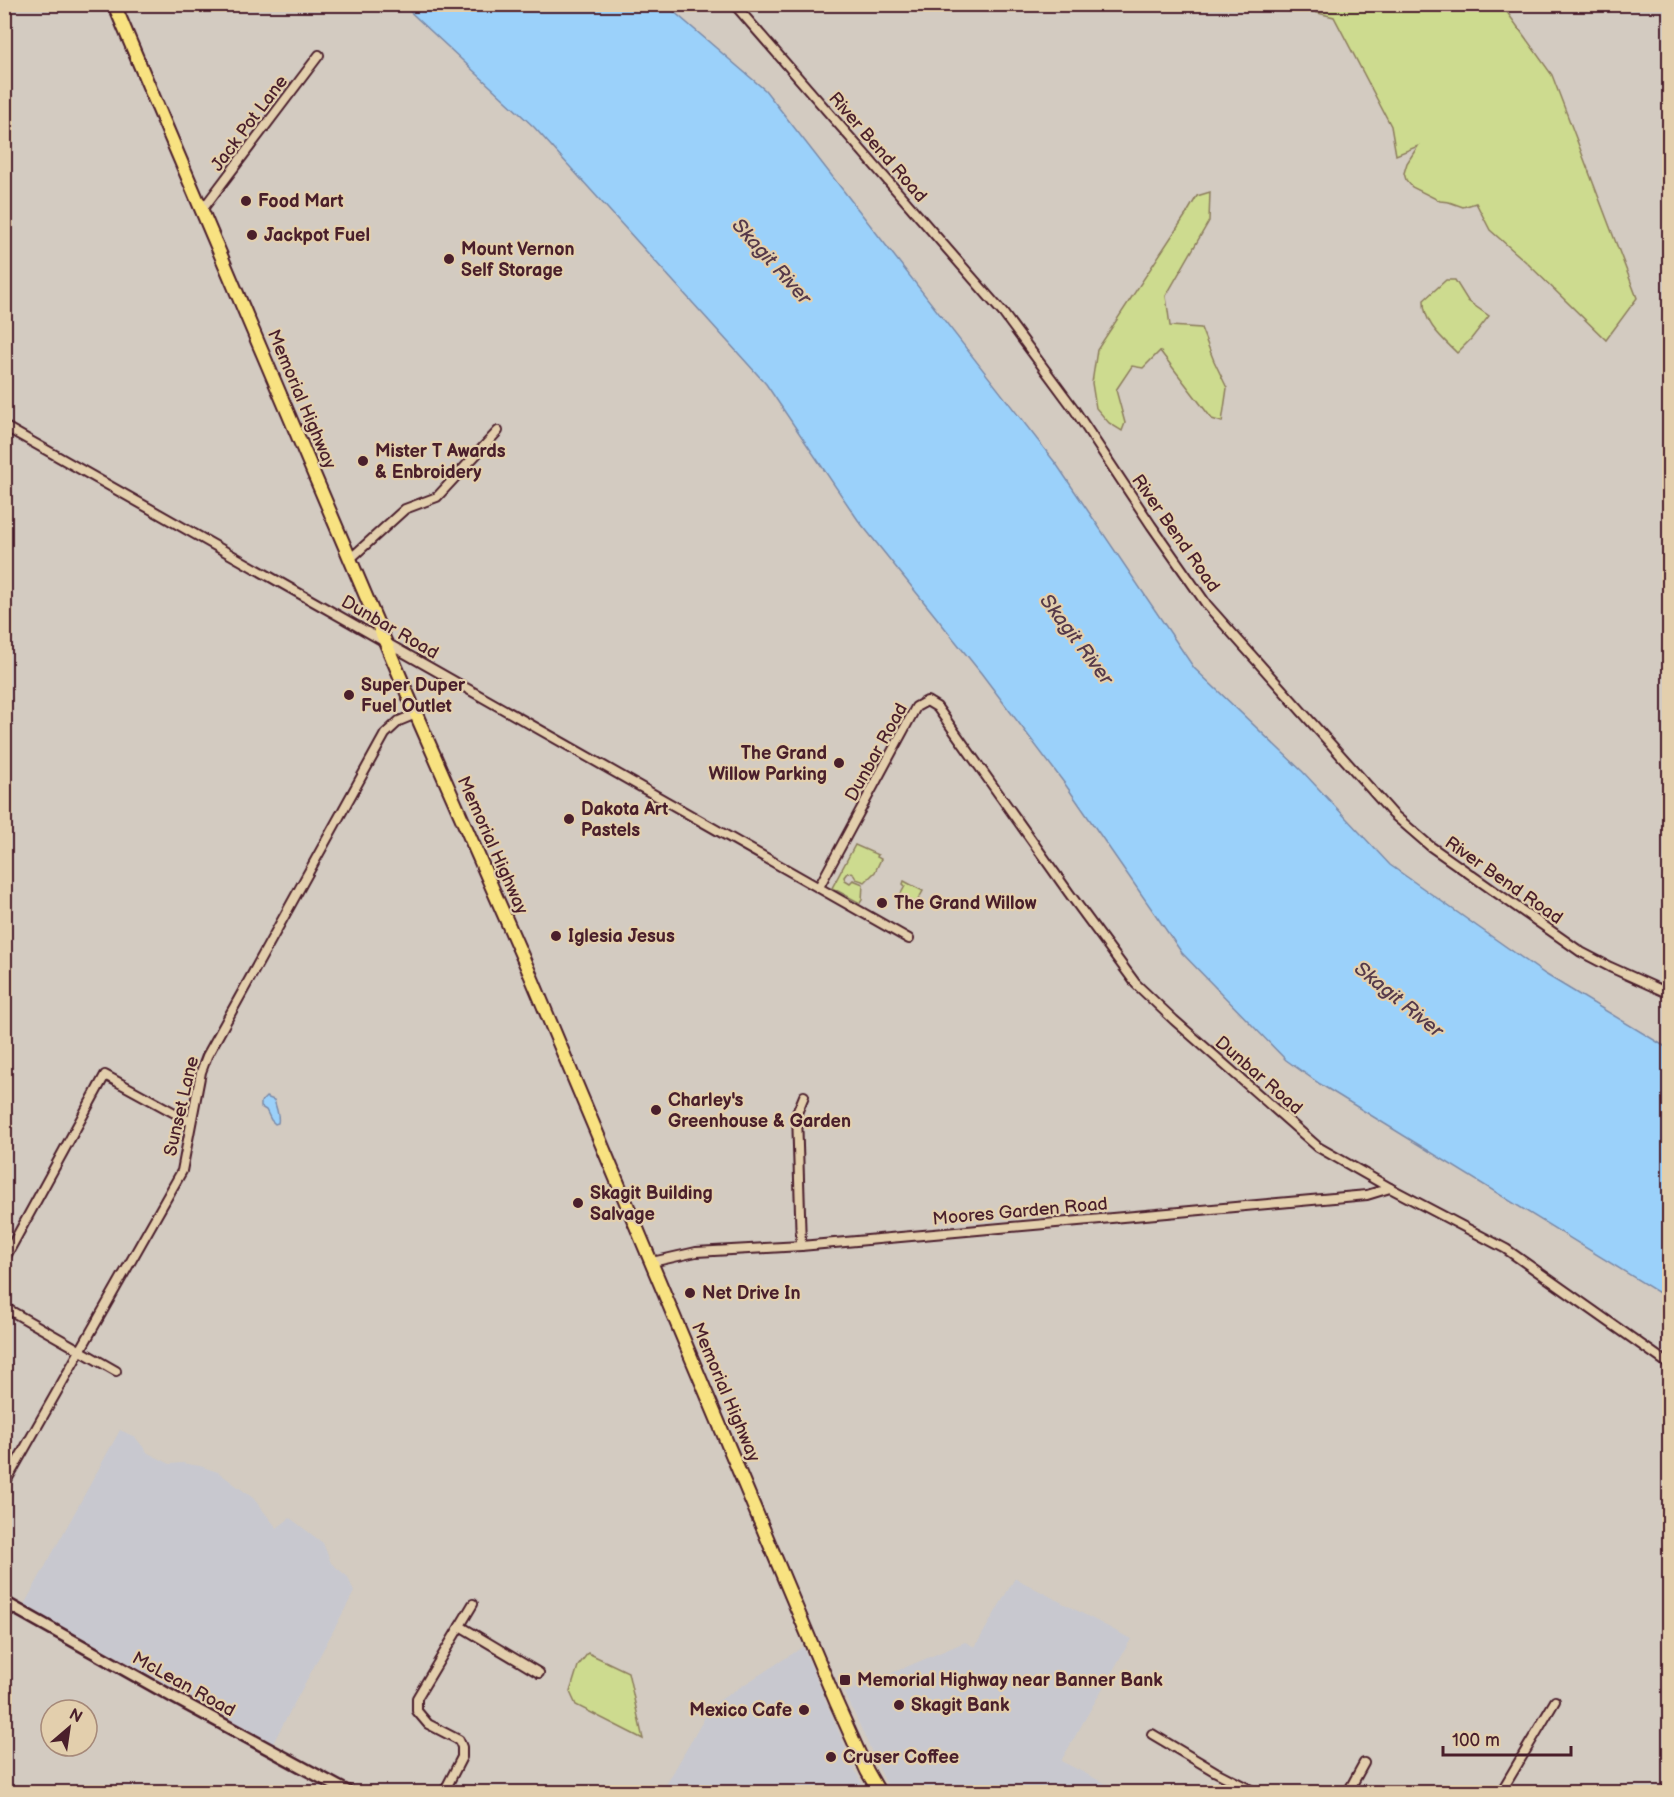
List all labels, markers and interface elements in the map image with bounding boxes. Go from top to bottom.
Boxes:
street label: Jack Pot Lane [207,71,292,175]
street label: River Bend Road [824,88,931,207]
place label: Food Mart [258,191,344,212]
marker: Food Mart [239,194,253,208]
water label: Skagit River [726,214,817,311]
place label: Jackpot Fuel [264,225,370,246]
marker: Jackpot Fuel [245,228,259,242]
place label: Mount Vernon Self Storage [461,239,574,281]
marker: Mount Vernon Self Storage [442,252,456,266]
street label: Memorial Highway [263,327,341,473]
place label: Mister T Awards & Enbroidery [375,441,506,483]
marker: Mister T Awards & Enbroidery [356,454,370,468]
street label: River Bend Road [1127,470,1224,596]
water label: Skagit River [1034,590,1119,691]
street label: Dunbar Road [337,591,442,664]
place label: Super Duper Fuel Outlet [361,675,466,717]
marker: Super Duper Fuel Outlet [342,688,356,702]
street label: Dunbar Road [841,700,912,805]
place label: The Grand Willow Parking [709,743,827,785]
marker: The Grand Willow Parking [832,756,846,770]
street label: Memorial Highway [453,773,533,918]
place label: Dakota Art Pastels [581,799,668,841]
marker: Dakota Art Pastels [562,812,576,826]
street label: River Bend Road [1441,832,1567,929]
place label: The Grand Willow [894,893,1037,914]
marker: The Grand Willow [875,896,889,910]
place label: Iglesia Jesus [568,926,675,947]
marker: Iglesia Jesus [549,929,563,943]
water label: Skagit River [1349,957,1449,1044]
street label: Dunbar Road [1211,1032,1307,1119]
street label: Sunset Lane [160,1054,203,1158]
place label: Charley's Greenhouse & Garden [668,1090,851,1132]
marker: Charley's Greenhouse & Garden [649,1103,663,1117]
place label: Skagit Building Salvage [590,1183,713,1225]
street label: Moores Garden Road [932,1193,1109,1230]
marker: Skagit Building Salvage [571,1196,585,1210]
place label: Net Drive In [702,1283,800,1304]
marker: Net Drive In [683,1286,697,1300]
street label: Memorial Highway [687,1320,765,1466]
street label: McLean Road [129,1648,239,1721]
place label: Memorial Highway near Banner Bank [857,1670,1163,1691]
marker: Memorial Highway near Banner Bank [838,1673,852,1687]
place label: Skagit Bank [911,1695,1010,1716]
north arrow [39,1698,99,1758]
marker: Skagit Bank [892,1698,906,1712]
place label: Mexico Cafe [689,1700,792,1721]
marker: Mexico Cafe [797,1703,811,1717]
text: N [66,1705,85,1727]
scale bar [1443,1719,1570,1757]
text: 100 m [1452,1730,1500,1751]
place label: Cruser Coffee [843,1747,959,1768]
marker: Cruser Coffee [824,1750,838,1764]

